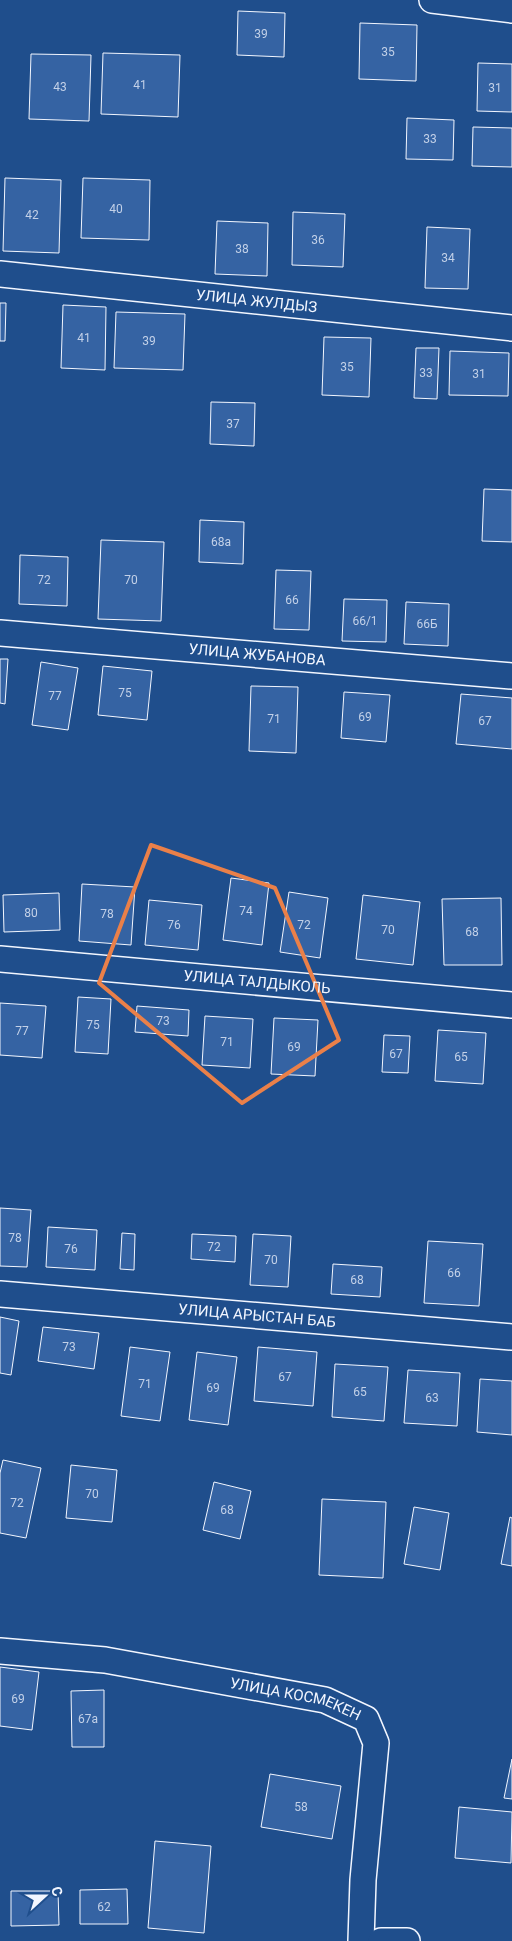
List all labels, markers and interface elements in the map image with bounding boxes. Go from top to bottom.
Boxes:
house number: 39 [254,27,268,41]
house number: 35 [381,45,395,59]
house number: 41 [133,78,147,92]
house number: 43 [53,80,67,94]
house number: 31 [488,81,502,95]
house number: 33 [423,132,437,146]
house number: 40 [109,202,123,216]
house number: 42 [25,208,39,222]
house number: 36 [311,233,325,247]
house number: 38 [235,242,249,256]
house number: 34 [441,251,455,265]
street label: УЛИЦА ЖУЛДЫЗ [195,286,318,316]
house number: 41 [77,331,91,345]
house number: 39 [142,334,156,348]
house number: 35 [340,360,354,374]
house number: 33 [419,366,433,380]
house number: 31 [472,367,486,381]
house number: 37 [226,417,240,431]
house number: 68а [211,535,231,549]
house number: 72 [37,573,51,587]
house number: 70 [124,573,138,587]
house number: 66 [285,593,299,607]
house number: 66/1 [352,614,378,628]
house number: 66Б [416,617,438,631]
street label: УЛИЦА ЖУБАНОВА [188,640,327,669]
house number: 75 [118,686,132,700]
house number: 77 [48,689,62,703]
house number: 69 [358,710,372,724]
house number: 71 [267,712,281,726]
house number: 67 [478,714,492,728]
house number: 74 [239,904,253,918]
house number: 80 [24,906,38,920]
house number: 78 [100,907,114,921]
house number: 76 [167,918,181,932]
house number: 72 [297,918,311,932]
house number: 70 [381,923,395,937]
house number: 68 [465,925,479,939]
street label: УЛИЦА ТАЛДЫКОЛЬ [183,967,331,998]
house number: 73 [156,1014,170,1028]
house number: 75 [86,1018,100,1032]
house number: 77 [15,1024,29,1038]
house number: 71 [220,1035,234,1049]
house number: 69 [287,1040,301,1054]
house number: 67 [389,1047,403,1061]
house number: 65 [454,1050,468,1064]
house number: 78 [8,1231,22,1245]
house number: 72 [207,1240,221,1254]
house number: 76 [64,1242,78,1256]
house number: 70 [264,1253,278,1267]
house number: 66 [447,1266,461,1280]
house number: 68 [350,1273,364,1287]
street label: УЛИЦА АРЫСТАН БАБ [178,1300,337,1331]
house number: 73 [62,1340,76,1354]
house number: 67 [278,1370,292,1384]
house number: 71 [138,1377,152,1391]
house number: 69 [206,1381,220,1395]
house number: 65 [353,1385,367,1399]
house number: 63 [425,1391,439,1405]
house number: 70 [85,1487,99,1501]
house number: 72 [10,1496,24,1510]
house number: 68 [220,1503,234,1517]
street label: УЛИЦА КОСМЕКЕН [228,1674,364,1724]
house number: 69 [11,1692,25,1706]
house number: 67а [78,1712,98,1726]
house number: 58 [294,1800,308,1814]
north arrow [20,1871,70,1921]
text: С [48,1884,66,1898]
house number: 62 [97,1900,111,1914]

